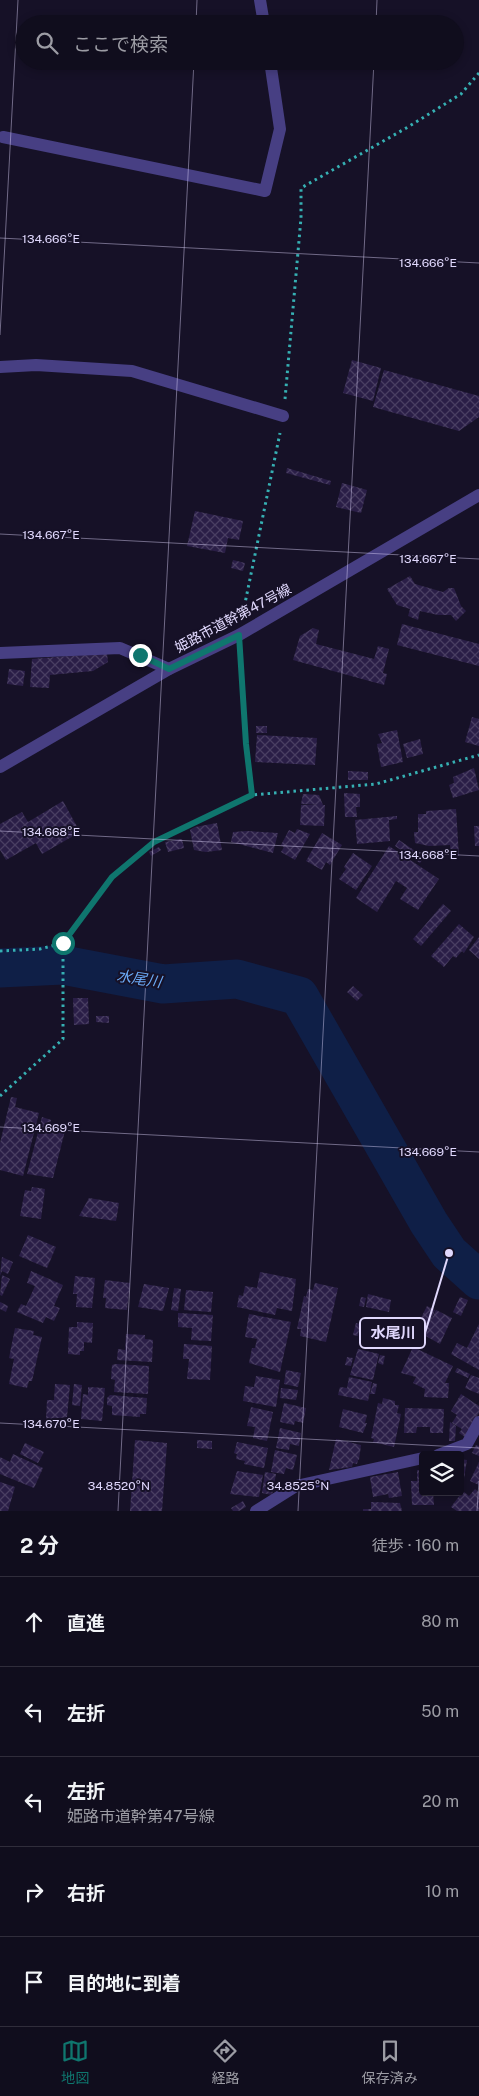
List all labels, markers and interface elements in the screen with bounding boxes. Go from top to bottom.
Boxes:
search box [15,15,464,70]
icon: search [33,29,61,57]
text: ここで検索 [73,33,168,55]
text: 134.666°E [22,232,80,246]
text: 134.666°E [399,256,457,270]
text: 134.667°E [22,528,80,542]
text: 134.667°E [399,552,457,566]
street label: 姫路市道幹第47号線 [172,581,294,655]
route end [129,644,152,667]
text: 134.668°E [22,825,80,839]
text: 134.668°E [399,848,457,862]
route start [52,932,75,955]
water label: 水尾川 [116,967,165,991]
text: 134.669°E [22,1121,80,1135]
text: 134.669°E [399,1145,457,1159]
callout: 水尾川 [360,1318,425,1348]
text: 水尾川 [370,1324,416,1341]
text: 134.670°E [22,1417,80,1431]
map controls [419,1451,464,1496]
button: layers [419,1451,464,1496]
text: 34.8520°N [88,1479,150,1493]
text: 34.8525°N [267,1479,329,1493]
text: 2 分 [20,1533,59,1558]
text: 徒歩 · 160 m [372,1536,459,1555]
icon: ahead [20,1608,48,1636]
text: 直進 [67,1612,105,1634]
text: 80 m [421,1612,459,1631]
icon: left [20,1698,48,1726]
text: 左折 [67,1702,105,1724]
text: 50 m [421,1702,459,1721]
text: 左折 [67,1780,105,1802]
icon: left [20,1788,48,1816]
text: 20 m [422,1792,459,1811]
text: 姫路市道幹第47号線 [67,1807,215,1826]
icon: right [20,1878,48,1906]
text: 右折 [67,1882,105,1904]
text: 10 m [425,1882,459,1901]
icon: arrive [20,1968,48,1996]
text: 目的地に到着 [67,1972,181,1994]
tab: 地図 [61,2037,89,2087]
tab: 経路 [211,2037,239,2087]
tab: 保存済み [362,2037,418,2087]

